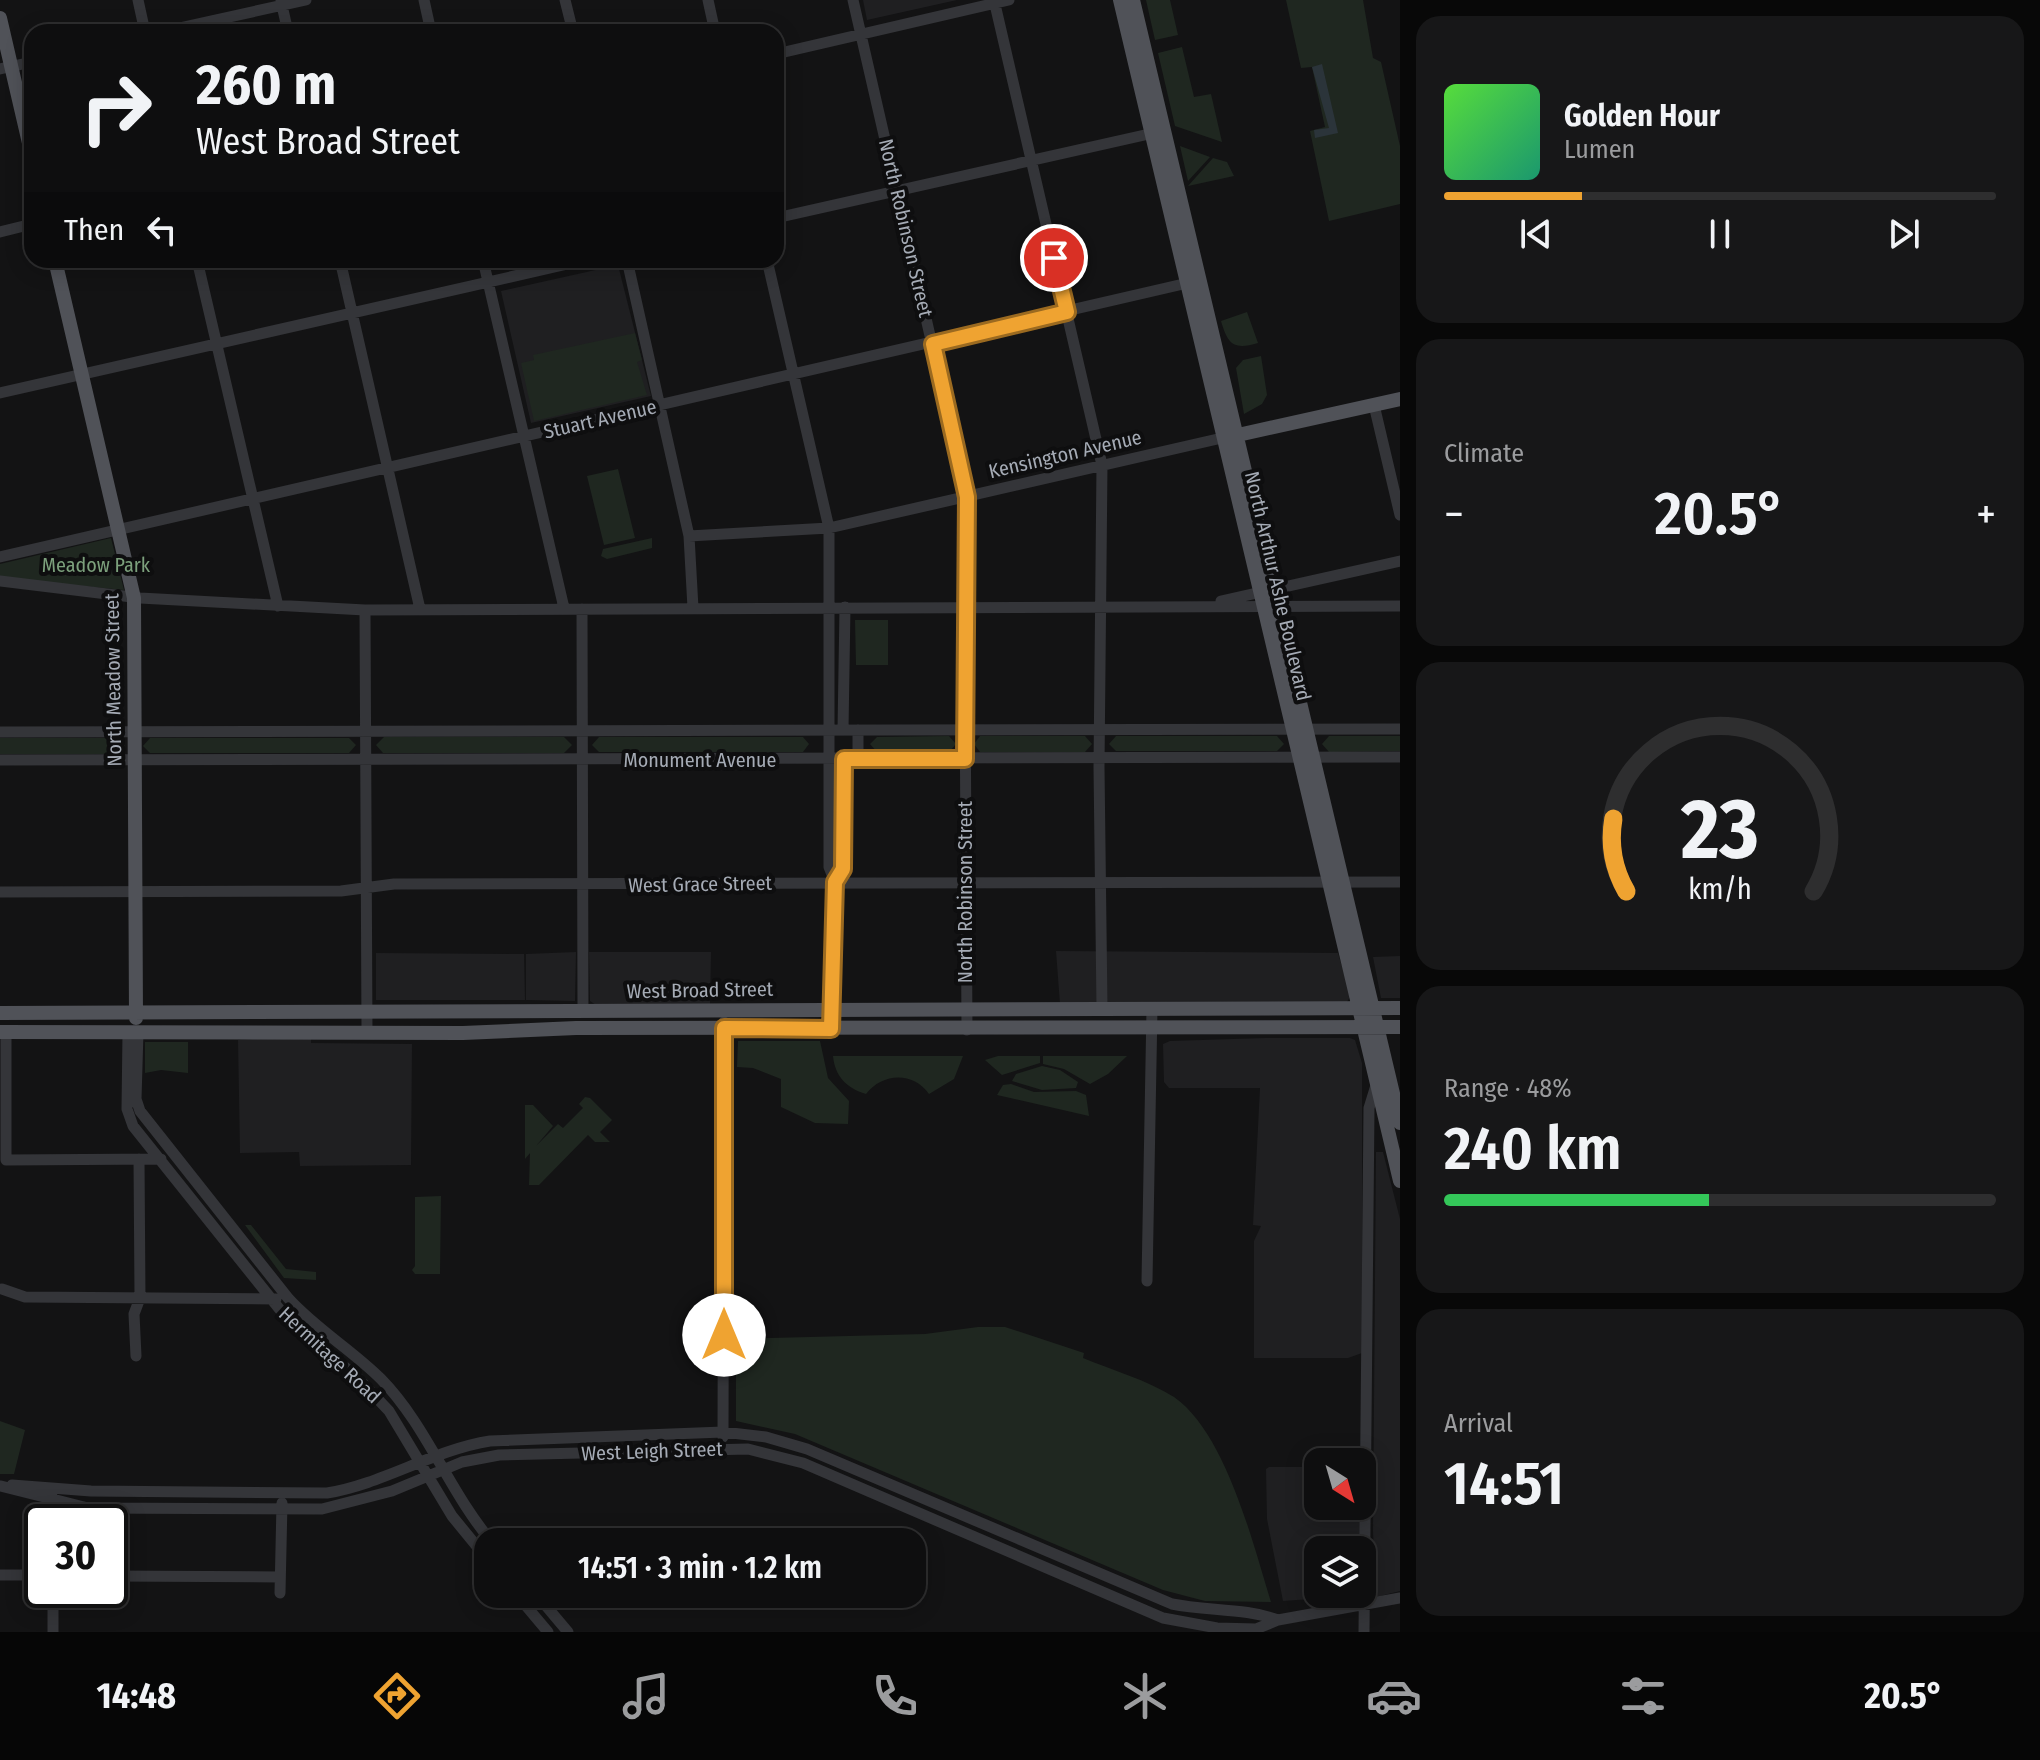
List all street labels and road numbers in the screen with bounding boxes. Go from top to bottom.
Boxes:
street label: North Robinson Street [874,137,938,320]
street label: Stuart Avenue [541,394,659,444]
street label: Kensington Avenue [986,425,1144,483]
street label: North Arthur Ashe Boulevard [1240,469,1316,703]
street label: North Meadow Street [99,593,127,767]
street label: Monument Avenue [624,748,776,772]
street label: North Robinson Street [953,800,977,983]
street label: West Grace Street [628,871,773,897]
street label: West Broad Street [627,977,774,1003]
street label: Hermitage Road [274,1302,386,1408]
street label: West Leigh Street [581,1437,724,1465]

